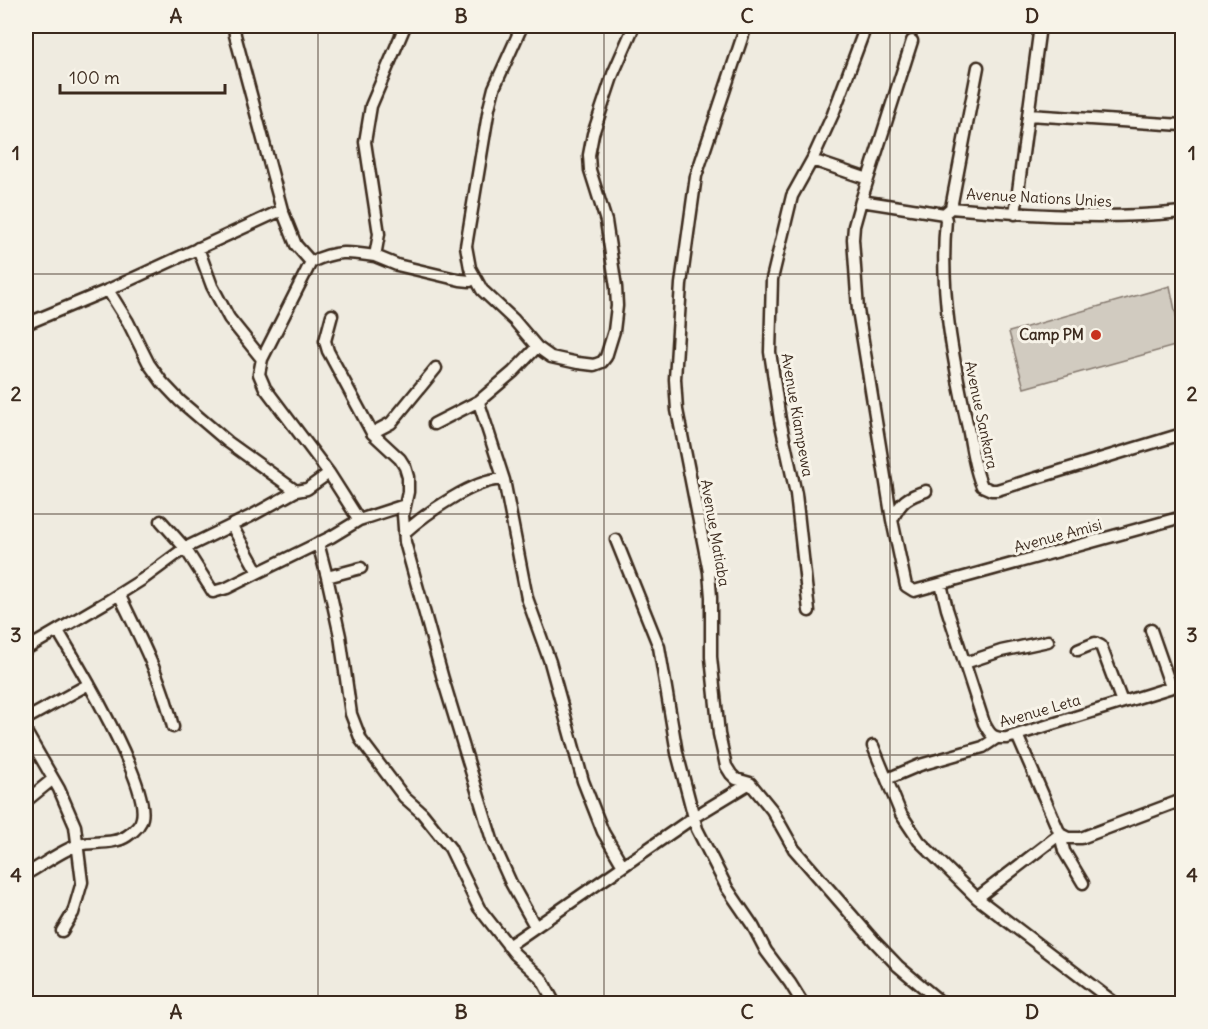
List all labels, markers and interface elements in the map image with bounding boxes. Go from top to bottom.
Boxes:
text: A [170,3,183,28]
text: B [454,3,468,28]
text: C [740,3,754,28]
text: D [1025,3,1039,28]
scale bar [60,57,225,95]
text: 100 m [69,66,120,89]
text: 1 [12,140,20,165]
text: 1 [1188,140,1196,165]
street label: Avenue Nations Unies [966,184,1112,211]
place label: Camp PM [1019,325,1084,345]
marker: Camp PM [1089,328,1103,342]
street label: Avenue Kiampewa [777,352,818,479]
street label: Avenue Sankara [961,359,1002,471]
text: 2 [11,381,22,406]
text: 2 [1187,381,1198,406]
street label: Avenue Matiaba [697,478,734,588]
street label: Avenue Amisi [1012,515,1104,556]
text: 3 [10,622,22,647]
text: 3 [1186,622,1198,647]
street label: Avenue Leta [997,690,1083,731]
text: 4 [10,862,22,887]
text: 4 [1186,862,1198,887]
text: A [170,999,183,1024]
text: B [454,999,468,1024]
text: C [740,999,754,1024]
text: D [1025,999,1039,1024]

